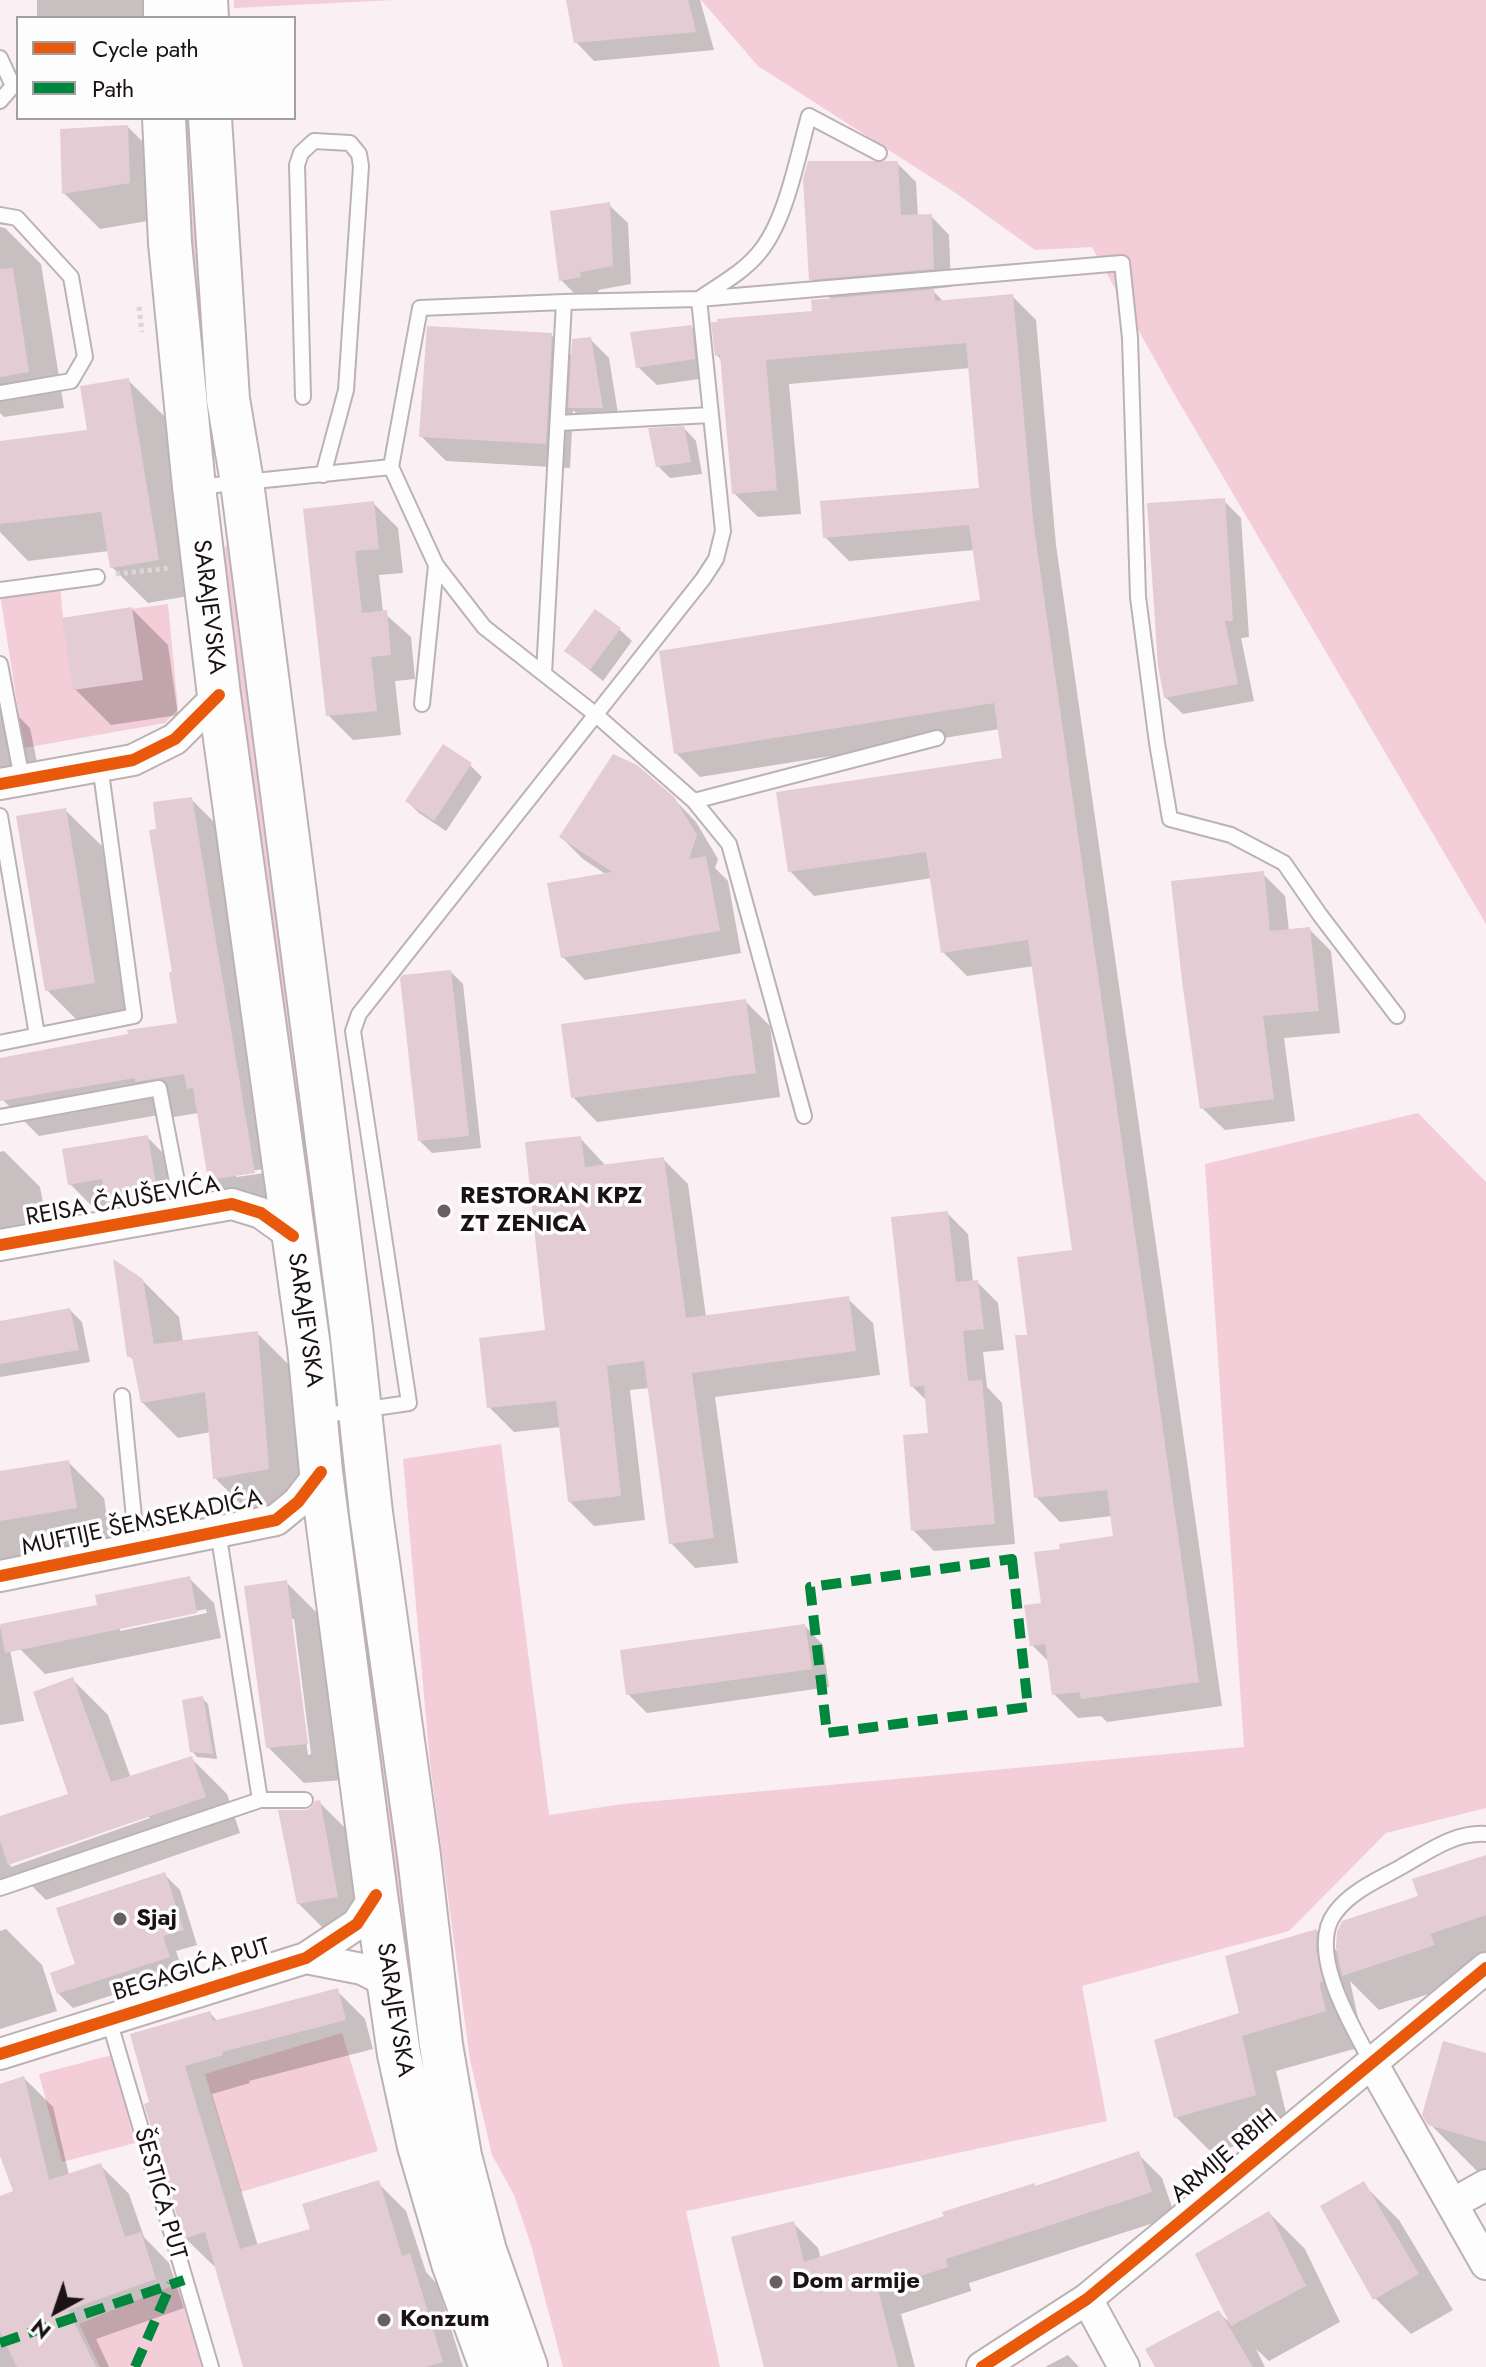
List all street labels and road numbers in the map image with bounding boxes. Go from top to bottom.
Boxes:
street label: SARAJEVSKA [185,538,231,676]
street label: REISA ČAUŠEVIĆA [24,1171,222,1233]
street label: SARAJEVSKA [280,1251,328,1389]
street label: MUFTIJE ŠEMSEKADIĆA [19,1484,265,1564]
street label: BEGAGIĆA PUT [110,1933,274,2009]
street label: SARAJEVSKA [369,1941,419,2079]
street label: ARMIJE RBIH [1166,2104,1284,2210]
street label: ŠESTIĆA PUT [127,2125,191,2263]

